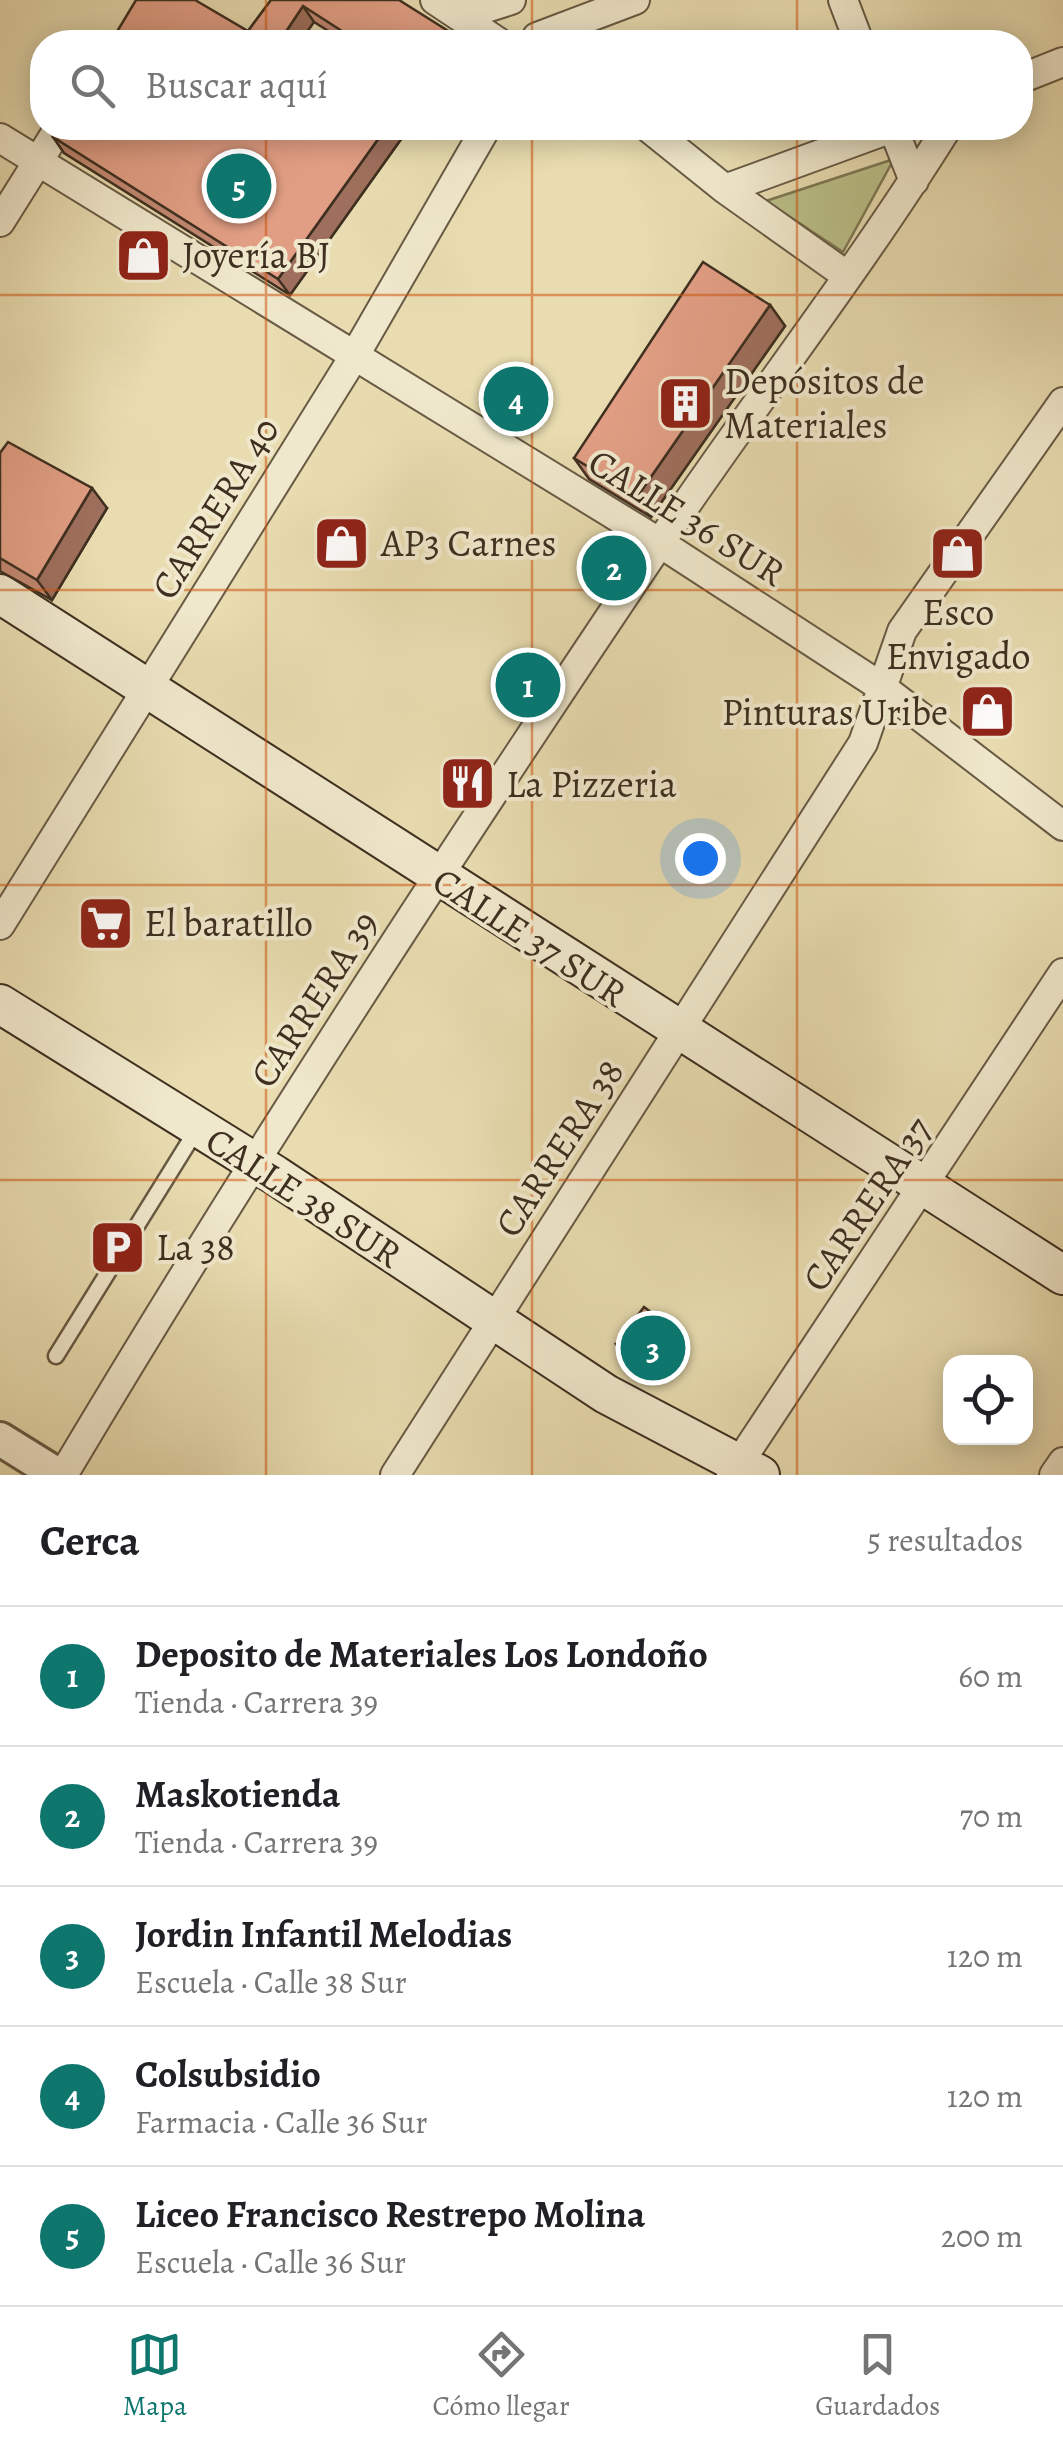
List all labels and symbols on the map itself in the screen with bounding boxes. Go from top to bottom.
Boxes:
pin: 5 [206,148,272,224]
shop icon: Joyería BJ [113,225,173,285]
place label: Joyería BJ [182,229,330,281]
place label: Depósitos de Materiales [724,355,924,451]
pin: 4 [484,362,548,436]
building icon: Depósitos de Materiales [655,373,715,433]
street label: CARRERA 40 [139,407,291,609]
street label: CALLE 36 SUR [579,436,795,598]
shop icon: AP3 Carnes [312,513,372,573]
place label: AP3 Carnes [380,517,557,569]
shop icon: Esco Envigado [928,524,988,584]
pin: 2 [582,530,646,606]
place label: Esco Envigado [886,586,1030,682]
pin: 1 [496,648,560,722]
shop icon: Pinturas Uribe [957,682,1017,742]
place label: Pinturas Uribe [721,686,948,738]
restaurant icon: La Pizzeria [437,754,497,814]
place label: La Pizzeria [506,758,677,810]
your location [675,833,726,884]
street label: CALLE 37 SUR [423,855,637,1019]
supermarket icon: El baratillo [75,893,135,953]
place label: El baratillo [144,897,313,949]
street label: CARRERA 39 [237,901,391,1097]
street label: CARRERA 38 [482,1049,636,1247]
street label: CARRERA 37 [790,1107,944,1301]
street label: CALLE 38 SUR [196,1114,412,1280]
parking icon: La 38 [87,1217,147,1277]
place label: La 38 [156,1221,235,1273]
pin: 3 [620,1310,686,1386]

